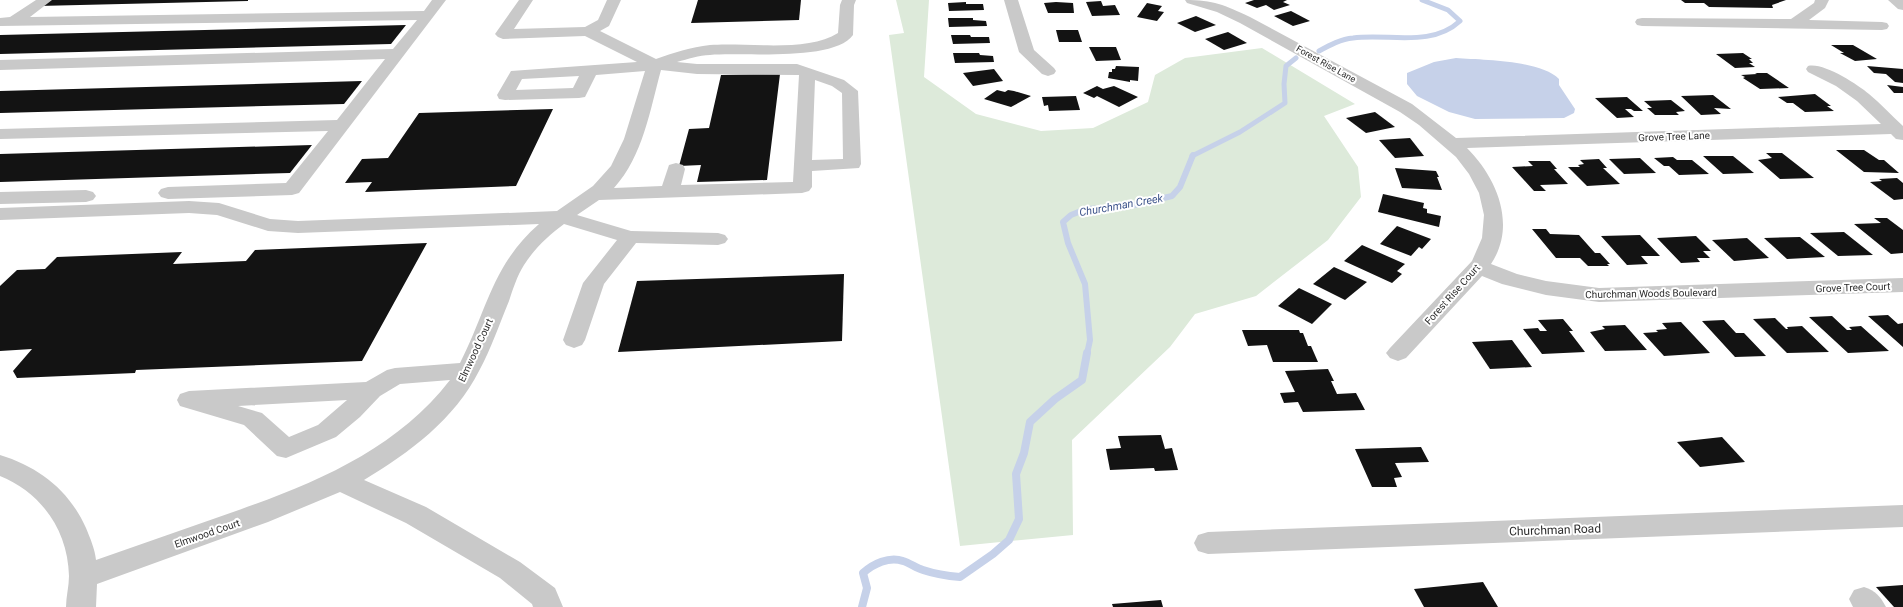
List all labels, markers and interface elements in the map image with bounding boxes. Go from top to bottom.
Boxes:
street label: Forest Rise Lane [1295,44,1358,85]
street label: Grove Tree Lane [1638,130,1710,143]
water label: Churchman Creek [1078,192,1164,219]
street label: Forest Rise Court [1423,262,1482,327]
street label: Grove Tree Court [1815,281,1891,294]
street label: Churchman Woods Boulevard [1585,287,1717,300]
street label: Elmwood Court [456,317,495,384]
street label: Elmwood Court [173,517,241,550]
street label: Churchman Road [1509,521,1601,539]

